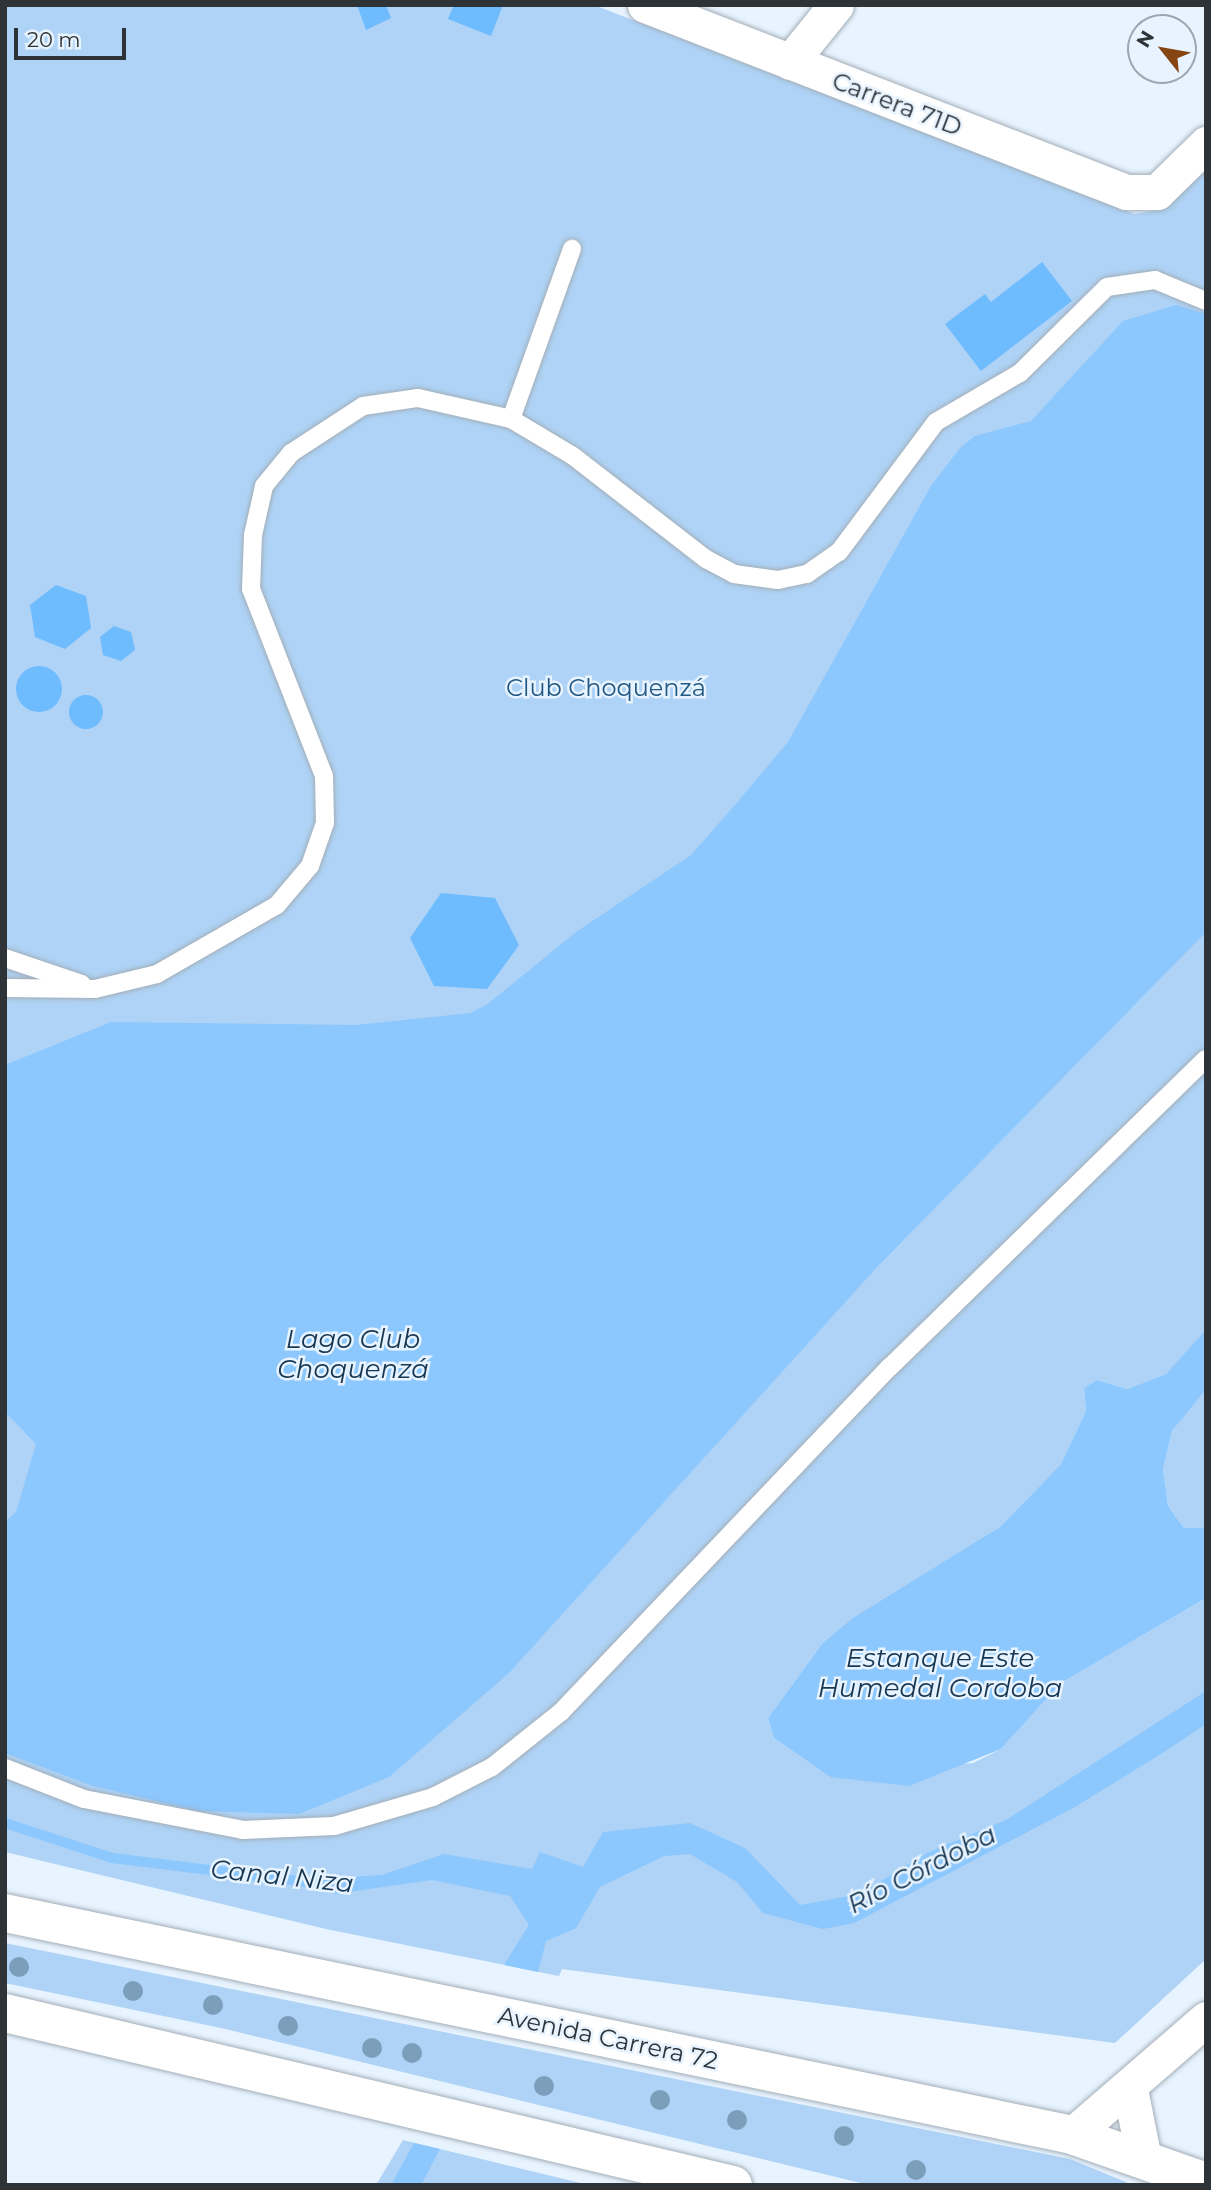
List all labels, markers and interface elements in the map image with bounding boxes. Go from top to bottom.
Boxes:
scale bar [18,14,130,58]
north arrow [1127,14,1197,84]
text: N [1131,26,1159,51]
text: 20 m [27,27,81,52]
street label: Carrera 71D [828,66,966,142]
park label: Club Choquenzá [506,674,706,702]
water label: Lago Club Choquenzá [277,1324,429,1386]
water label: Estanque Este Humedal Cordoba [818,1643,1062,1704]
water label: Río Córdoba [842,1819,1002,1921]
water label: Canal Niza [209,1854,355,1900]
street label: Avenida Carrera 72 [495,2001,721,2075]

